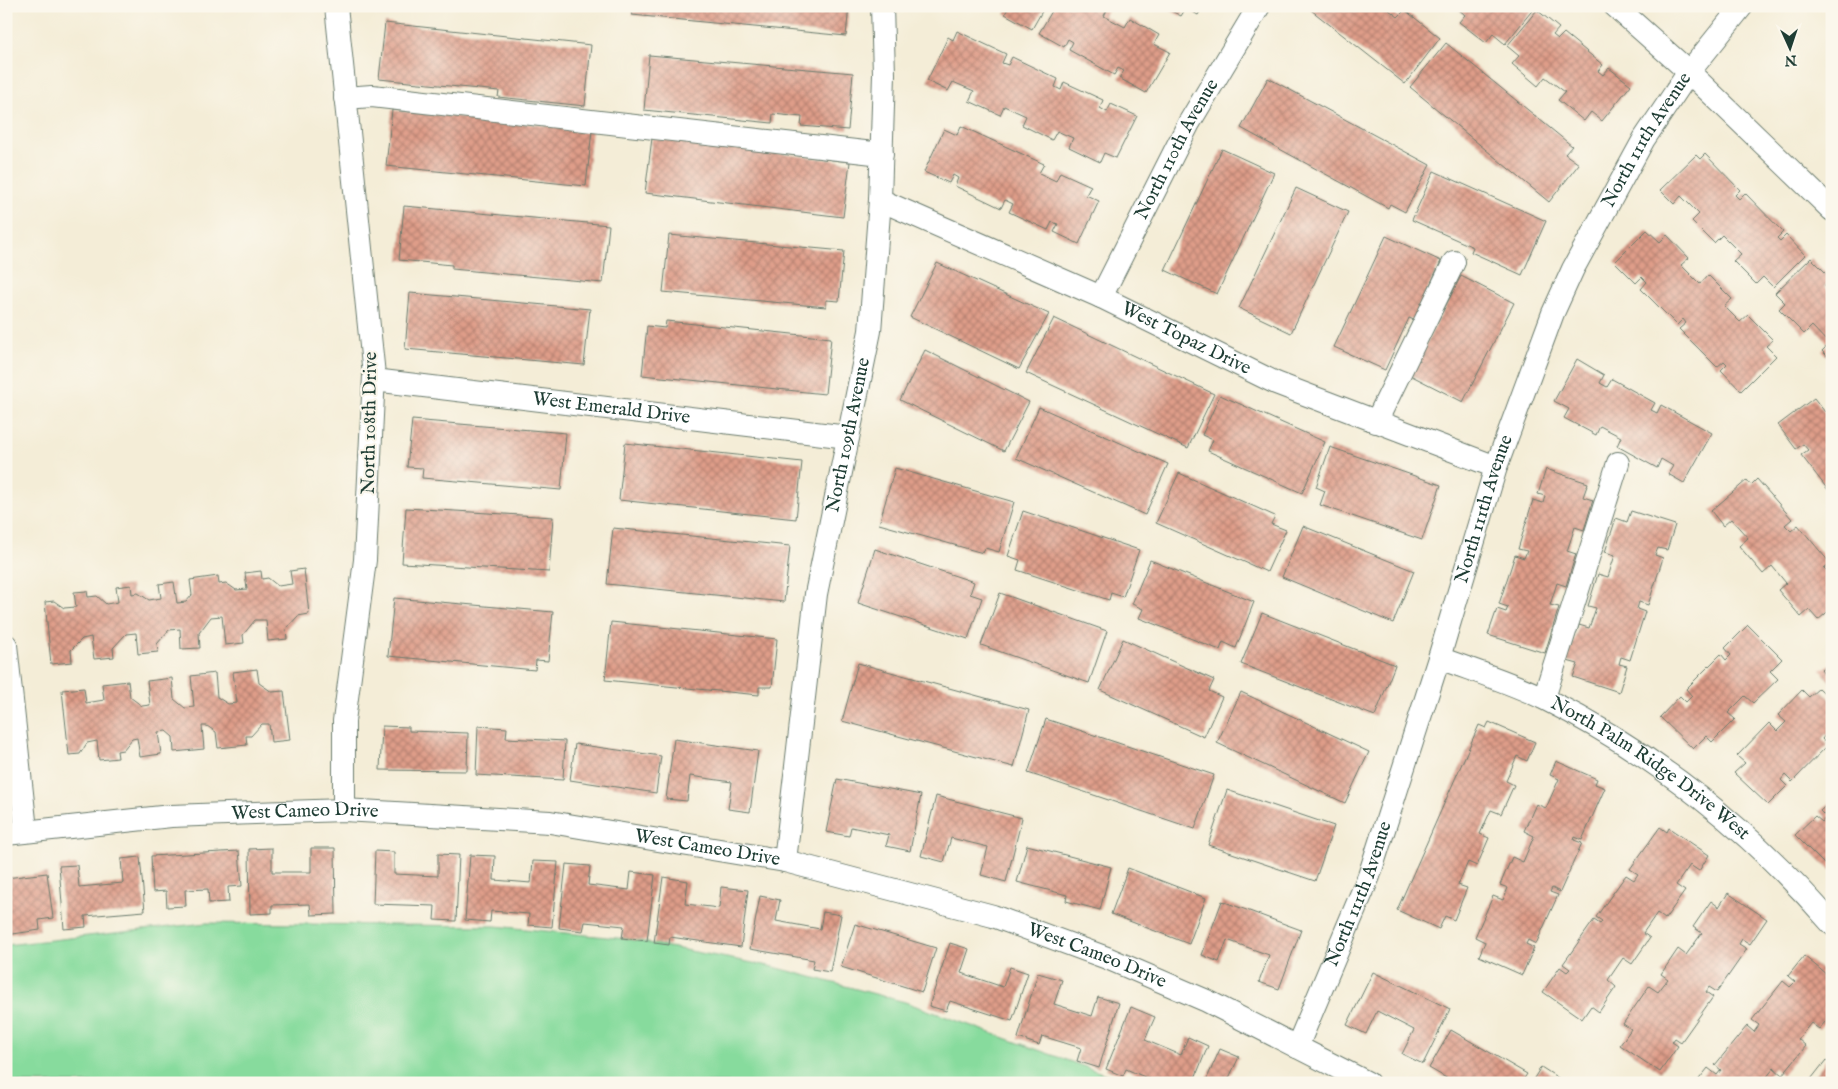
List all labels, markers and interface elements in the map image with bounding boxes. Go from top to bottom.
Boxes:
north arrow [1766,22,1816,72]
text: N [1784,51,1798,69]
street label: North 111th Avenue [1597,68,1697,212]
street label: North 110th Avenue [1130,74,1225,224]
street label: West Topaz Drive [1117,297,1255,381]
street label: North 108th Drive [357,351,383,495]
street label: North 109th Avenue [821,355,876,515]
street label: West Emerald Drive [531,387,692,430]
street label: North 111th Avenue [1450,431,1519,586]
street label: North Palm Ridge Drive West [1546,692,1755,846]
street label: West Cameo Drive [231,798,379,826]
street label: North 111th Avenue [1320,818,1398,971]
street label: West Cameo Drive [633,824,782,872]
street label: West Cameo Drive [1024,918,1170,994]

